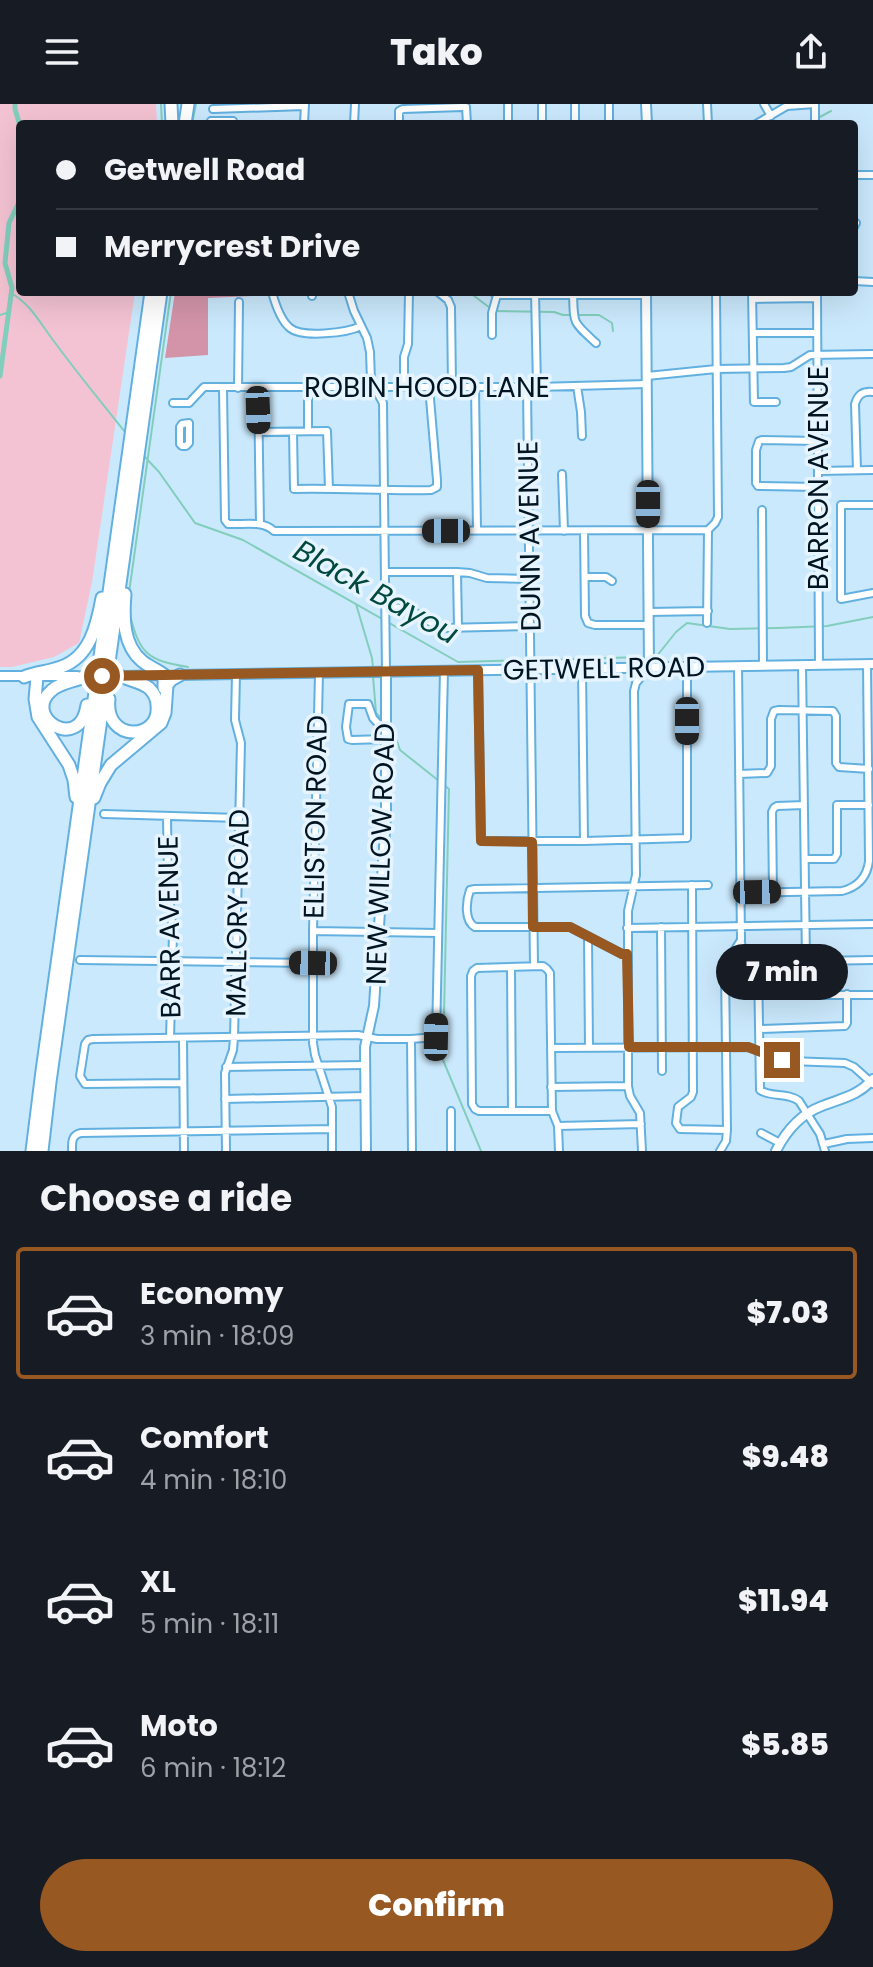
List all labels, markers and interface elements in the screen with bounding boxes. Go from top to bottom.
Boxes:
text: Tako [390,27,483,78]
icon: menu [40,30,84,74]
icon: share [789,30,833,74]
text: Getwell Road [104,148,305,191]
text: Merrycrest Drive [104,225,360,268]
street label: BARRON AVENUE [799,366,838,590]
street label: ROBIN HOOD LANE [304,368,550,407]
car [245,386,271,434]
street label: DUNN AVENUE [508,440,551,632]
car [636,480,660,528]
car [422,519,470,543]
water label: Black Bayou [286,528,467,655]
street label: GETWELL ROAD [503,647,706,690]
route start [84,658,120,694]
car [675,697,699,745]
street label: ELLISTON ROAD [294,715,337,919]
street label: NEW WILLOW ROAD [356,723,405,986]
street label: MALLORY ROAD [216,809,259,1017]
street label: BARR AVENUE [148,835,191,1019]
car [733,880,781,904]
callout: 7 min [716,944,848,1000]
car [289,951,337,975]
text: 7 min [746,954,818,990]
car [424,1013,448,1061]
route end [764,1042,800,1078]
text: Choose a ride [40,1173,292,1224]
text: Economy [140,1272,284,1315]
icon: car [44,1277,116,1349]
text: $7.03 [746,1291,829,1334]
text: 3 min · 18:09 [140,1318,294,1354]
text: Comfort [140,1416,269,1459]
icon: car [44,1421,116,1493]
text: $9.48 [742,1435,829,1478]
text: 4 min · 18:10 [140,1462,287,1498]
text: XL [140,1560,176,1603]
icon: car [44,1565,116,1637]
text: $11.94 [738,1579,829,1622]
text: 5 min · 18:11 [140,1606,279,1642]
text: Moto [140,1704,218,1747]
icon: car [44,1709,116,1781]
text: $5.85 [741,1723,829,1766]
text: 6 min · 18:12 [140,1750,286,1786]
button: Confirm [40,1859,833,1951]

